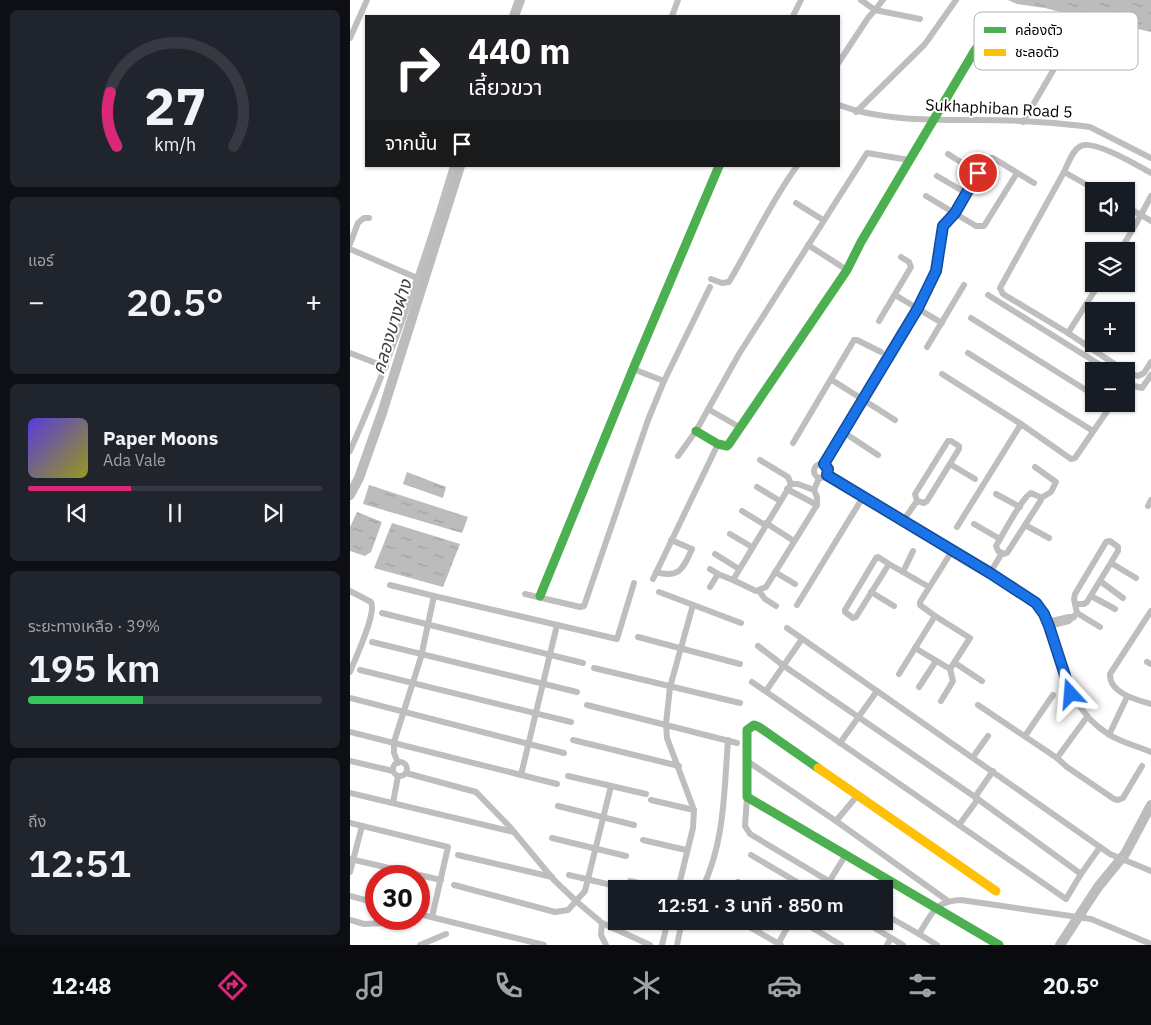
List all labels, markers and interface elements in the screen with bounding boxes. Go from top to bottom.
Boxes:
legend [974,12,1138,70]
text: คล่องตัว [1015,21,1063,39]
text: 440 m [468,28,571,74]
icon: right [385,35,450,100]
text: ชะลอตัว [1015,43,1059,61]
text: 27 [144,72,206,139]
text: เลี้ยวขวา [468,72,543,101]
street label: Sukhaphiban Road 5 [925,94,1073,122]
icon: arrive [448,130,476,158]
text: จากนั้น [385,131,438,155]
text: km/h [154,133,196,156]
pin [957,152,999,194]
icon: arrive [964,159,992,187]
map controls [1085,182,1135,412]
button: sound [1085,182,1135,232]
button: layers [1085,242,1135,292]
text: แอร์ [28,250,54,270]
water label: คลองบางฝาง [366,275,417,377]
text: 20.5° [126,277,224,326]
text: − [28,283,45,320]
text: + [305,283,322,320]
button: + [1085,302,1135,352]
button: − [1085,362,1135,412]
text: Paper Moons [103,426,218,450]
text: Ada Vale [103,450,166,470]
icon: previous [63,499,91,527]
icon: pause [161,499,189,527]
icon: next [259,499,287,527]
text: ระยะทางเหลือ · 39% [28,616,160,636]
text: 195 km [28,643,160,692]
position arrow [1044,667,1096,719]
text: ถึง [28,811,46,831]
text: 12:51 [28,838,131,887]
speed limit sign: 30 [365,865,430,930]
text: 12:51 · 3 นาที · 850 m [657,893,844,917]
icon: directions [215,968,250,1003]
icon: music [353,968,388,1003]
icon: phone [491,968,526,1003]
icon: climate [629,968,664,1003]
icon: car [767,968,802,1003]
icon: filters [905,968,940,1003]
text: 12:48 [52,971,112,1000]
text: 20.5° [1043,971,1099,1000]

